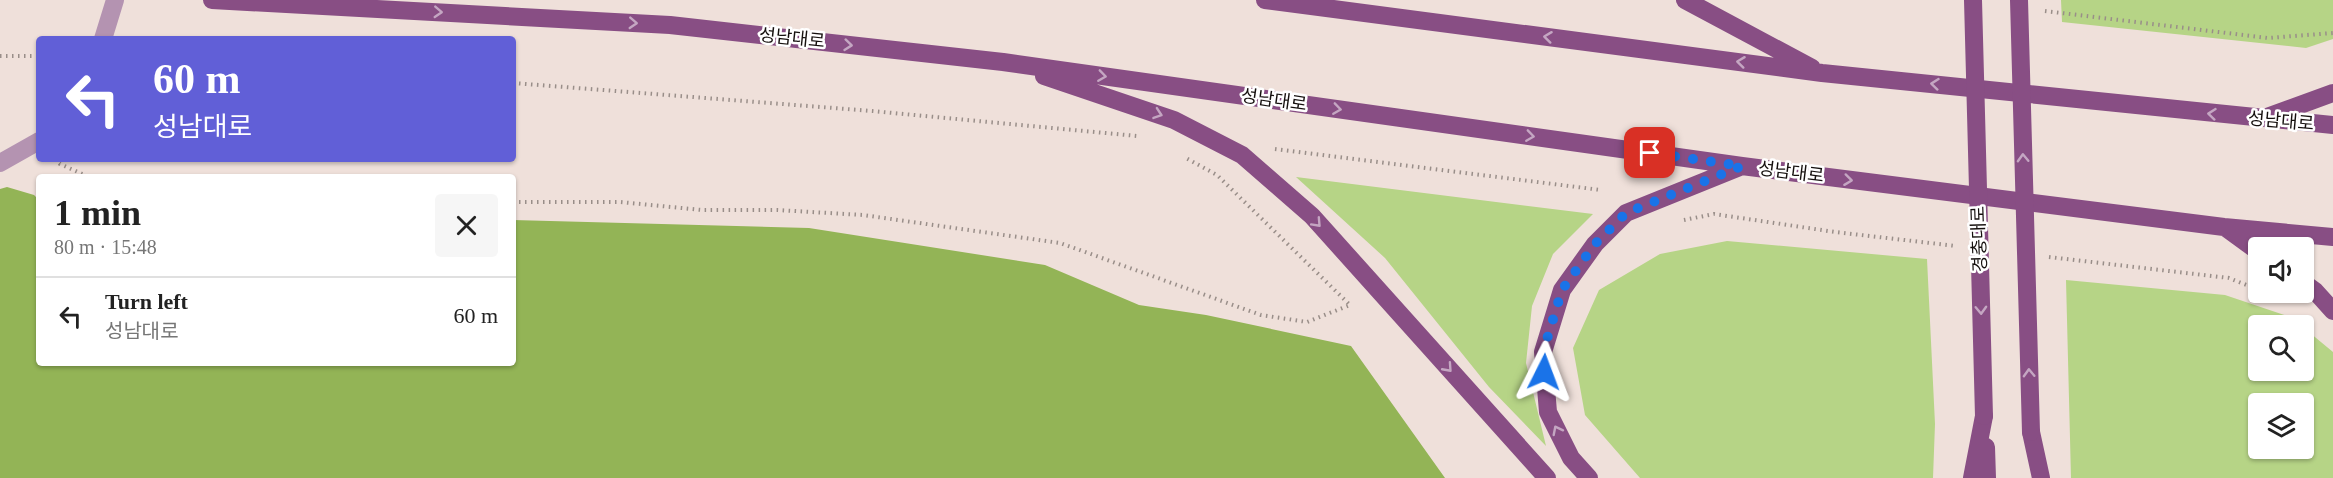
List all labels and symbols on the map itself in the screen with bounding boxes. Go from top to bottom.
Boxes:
one-way arrow [434,6,443,19]
one-way arrow [628,16,637,29]
street label: 성남대로 [758,25,826,51]
one-way arrow [1543,31,1552,44]
one-way arrow [843,38,852,50]
one-way arrow [1736,57,1745,69]
one-way arrow [1098,69,1107,82]
one-way arrow [1930,78,1939,91]
street label: 성남대로 [1240,85,1308,115]
one-way arrow [1332,103,1342,115]
one-way arrow [1152,107,1163,120]
one-way arrow [2207,108,2217,121]
street label: 성남대로 [2247,108,2315,134]
pin [1624,127,1675,178]
one-way arrow [1526,130,1535,142]
one-way arrow [2017,153,2029,162]
street label: 성남대로 [1757,158,1825,186]
one-way arrow [1844,173,1853,185]
street label: 경충대로 [1968,206,1990,272]
one-way arrow [1310,216,1321,226]
one-way arrow [1975,306,1987,315]
position arrow [1512,340,1576,404]
one-way arrow [1441,361,1452,371]
one-way arrow [2023,369,2036,378]
one-way arrow [1553,425,1564,436]

